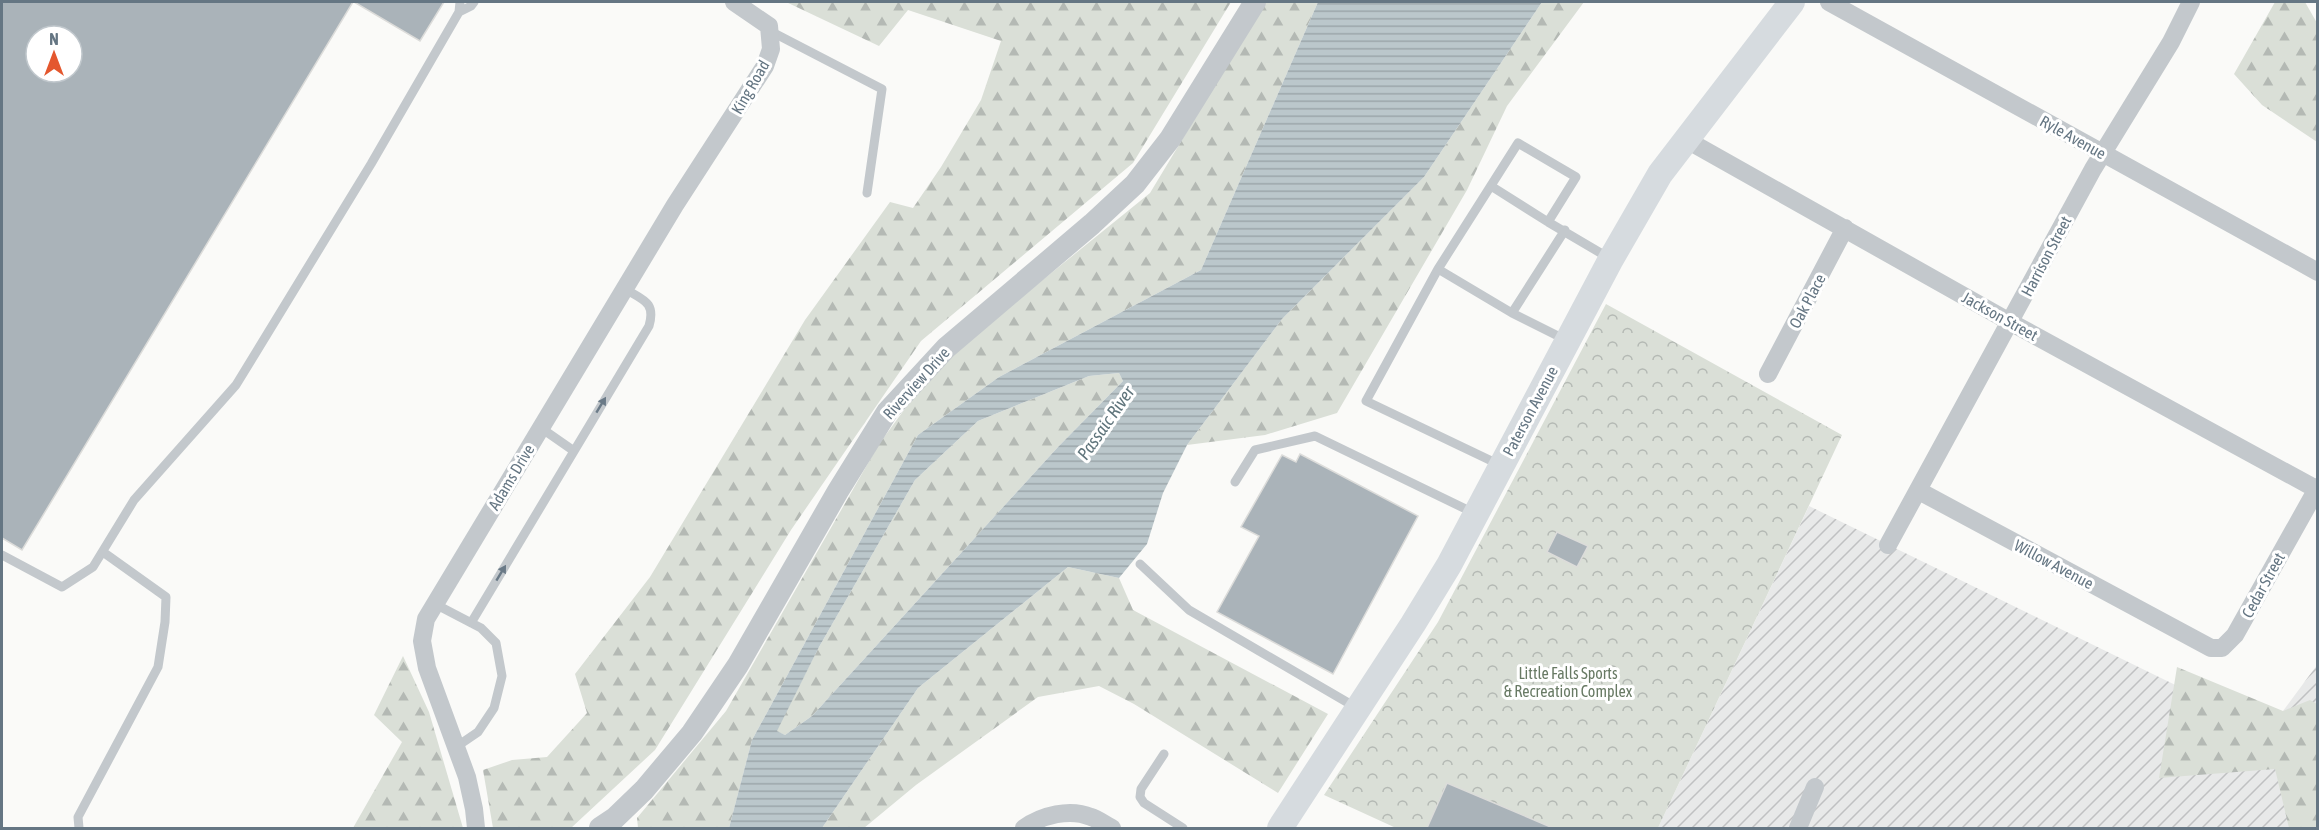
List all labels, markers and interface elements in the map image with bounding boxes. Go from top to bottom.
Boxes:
north arrow [24,24,84,84]
text: N [49,30,59,48]
street label: King Road [727,57,773,118]
street label: Ryle Avenue [2036,112,2109,163]
street label: Harrison Street [2017,213,2075,299]
street label: Oak Place [1785,271,1829,331]
street label: Jackson Street [1959,288,2041,344]
street label: Riverview Drive [879,343,953,423]
street label: Paterson Avenue [1499,363,1561,459]
water label: Passaic River [1073,381,1139,464]
one-way arrow [596,397,607,413]
street label: Adams Drive [484,441,538,513]
street label: Willow Avenue [2011,536,2097,592]
street label: Cedar Street [2238,549,2288,621]
one-way arrow [496,564,506,581]
park label: Little Falls Sports & Recreation Complex [1504,664,1633,701]

